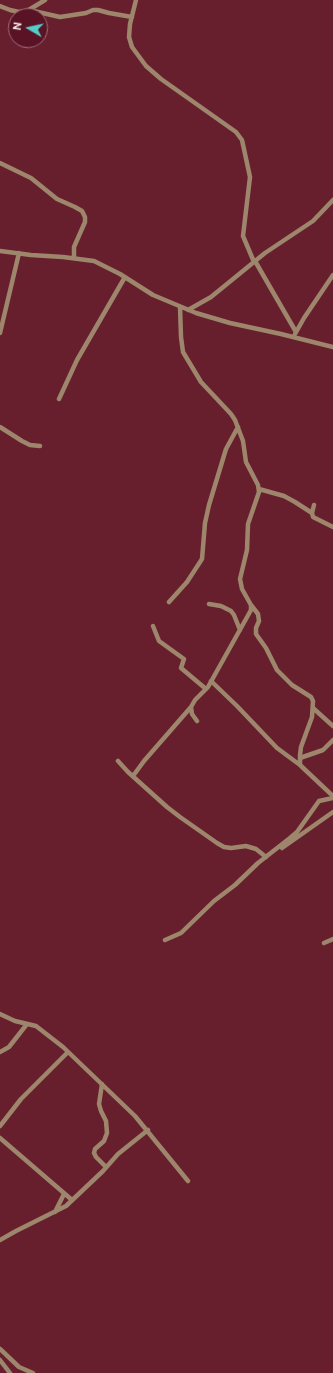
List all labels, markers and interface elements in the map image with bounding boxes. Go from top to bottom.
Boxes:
north arrow [8,8,48,48]
text: N [11,21,24,31]

